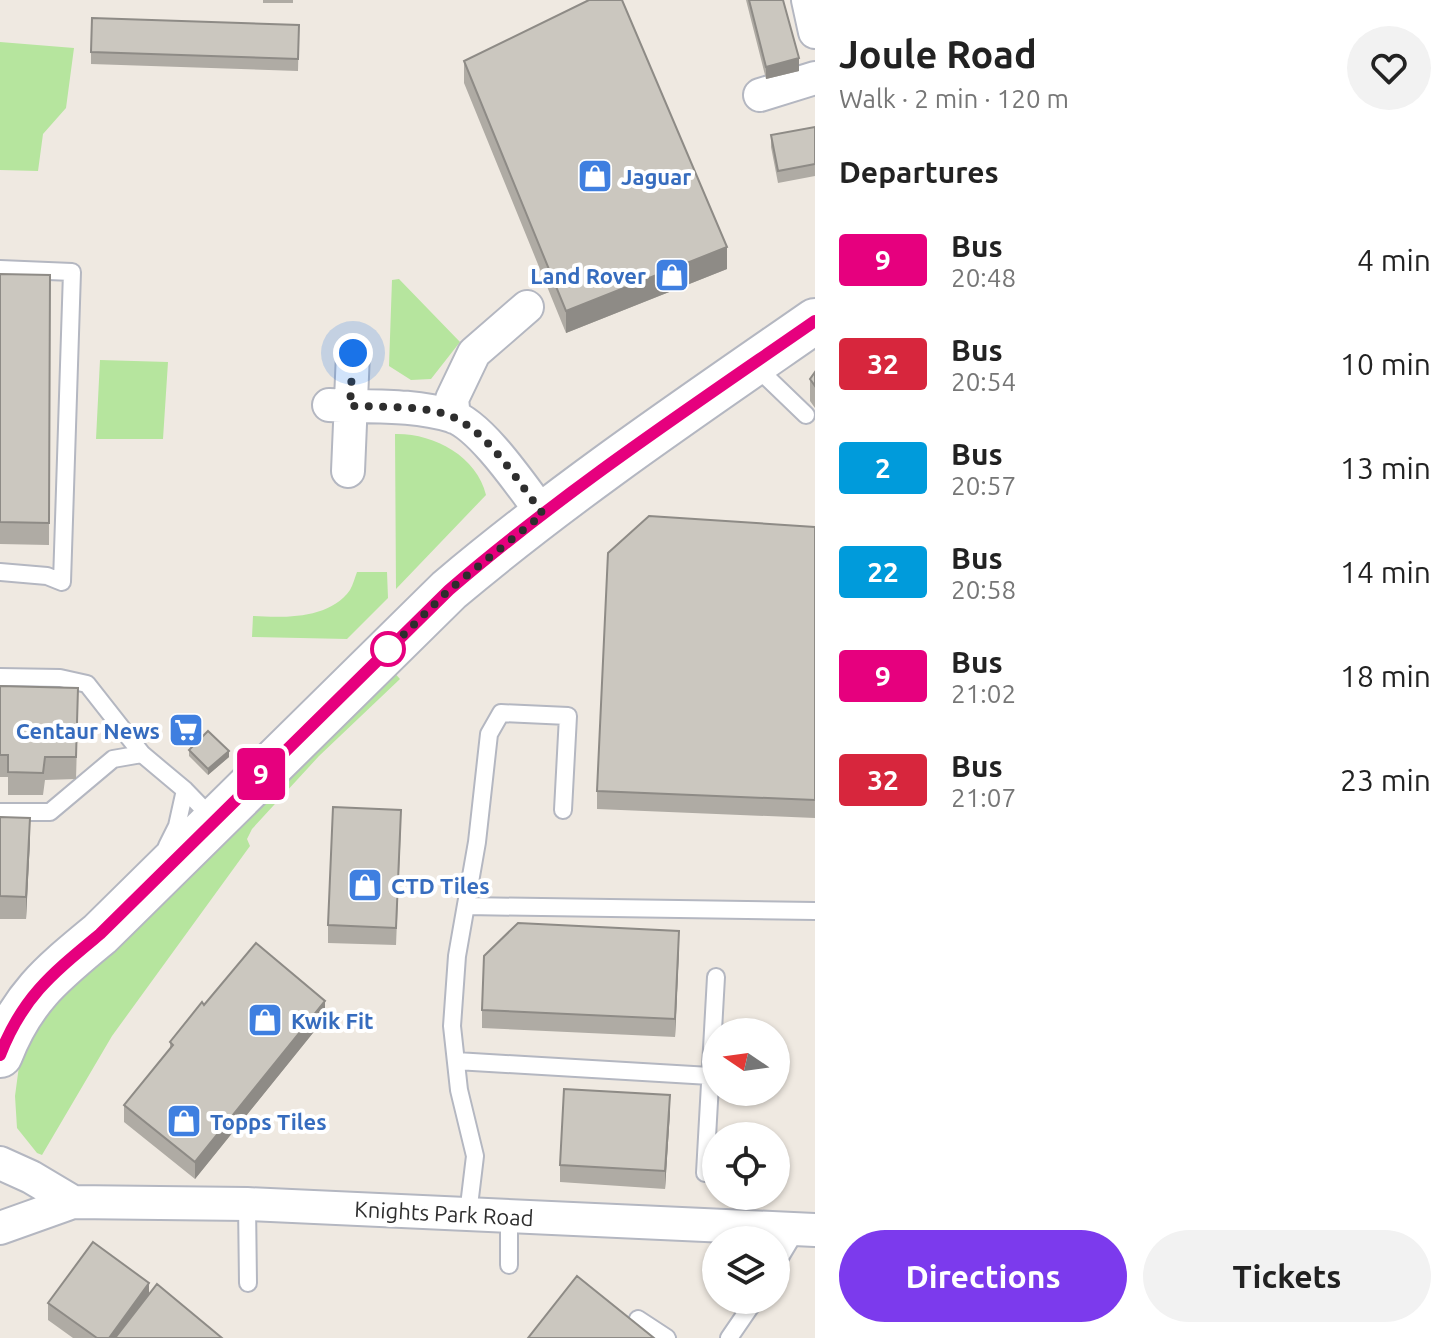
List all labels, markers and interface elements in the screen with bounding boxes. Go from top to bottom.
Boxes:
button: heart [1347,26,1431,110]
text: Joule Road [839,33,1037,75]
text: Walk · 2 min · 120 m [839,84,1069,113]
text: Departures [839,155,999,189]
shop icon: Jaguar [576,157,614,195]
place label: Jaguar [621,164,691,189]
text: Bus [951,229,1003,263]
text: 4 min [1357,243,1431,277]
text: 9 [875,244,891,275]
shop icon: Land Rover [653,256,691,294]
place label: Land Rover [530,263,646,288]
text: 20:48 [951,263,1016,292]
your location [333,333,373,373]
text: Bus [951,333,1003,367]
text: 10 min [1340,347,1431,381]
text: 32 [867,348,899,379]
text: 20:54 [951,367,1016,396]
text: Bus [951,437,1003,471]
text: 13 min [1340,451,1431,485]
text: 2 [875,452,891,483]
text: 20:57 [951,471,1016,500]
text: Bus [951,541,1003,575]
text: 14 min [1340,555,1431,589]
text: 22 [867,556,899,587]
text: 20:58 [951,575,1016,604]
unlabelled marker [371,632,405,666]
text: Bus [951,645,1003,679]
text: 18 min [1340,659,1431,693]
text: 9 [875,660,891,691]
text: 21:02 [951,679,1016,708]
supermarket icon: Centaur News [167,711,205,749]
place label: Centaur News [16,718,160,743]
line badge: 9 [235,748,287,800]
text: Bus [951,749,1003,783]
text: 9 [253,758,269,789]
text: 23 min [1340,763,1431,797]
text: 32 [867,764,899,795]
text: 21:07 [951,783,1016,812]
shop icon: CTD Tiles [346,866,384,904]
place label: CTD Tiles [391,873,490,898]
shop icon: Kwik Fit [246,1001,284,1039]
place label: Kwik Fit [291,1008,374,1033]
north arrow [702,1018,790,1106]
map controls [702,1018,790,1314]
shop icon: Topps Tiles [165,1102,203,1140]
place label: Topps Tiles [210,1109,327,1134]
button: locate [702,1122,790,1210]
street label: Knights Park Road [354,1196,534,1230]
button: layers [702,1226,790,1314]
button: Directions [839,1230,1127,1322]
button: Tickets [1143,1230,1431,1322]

